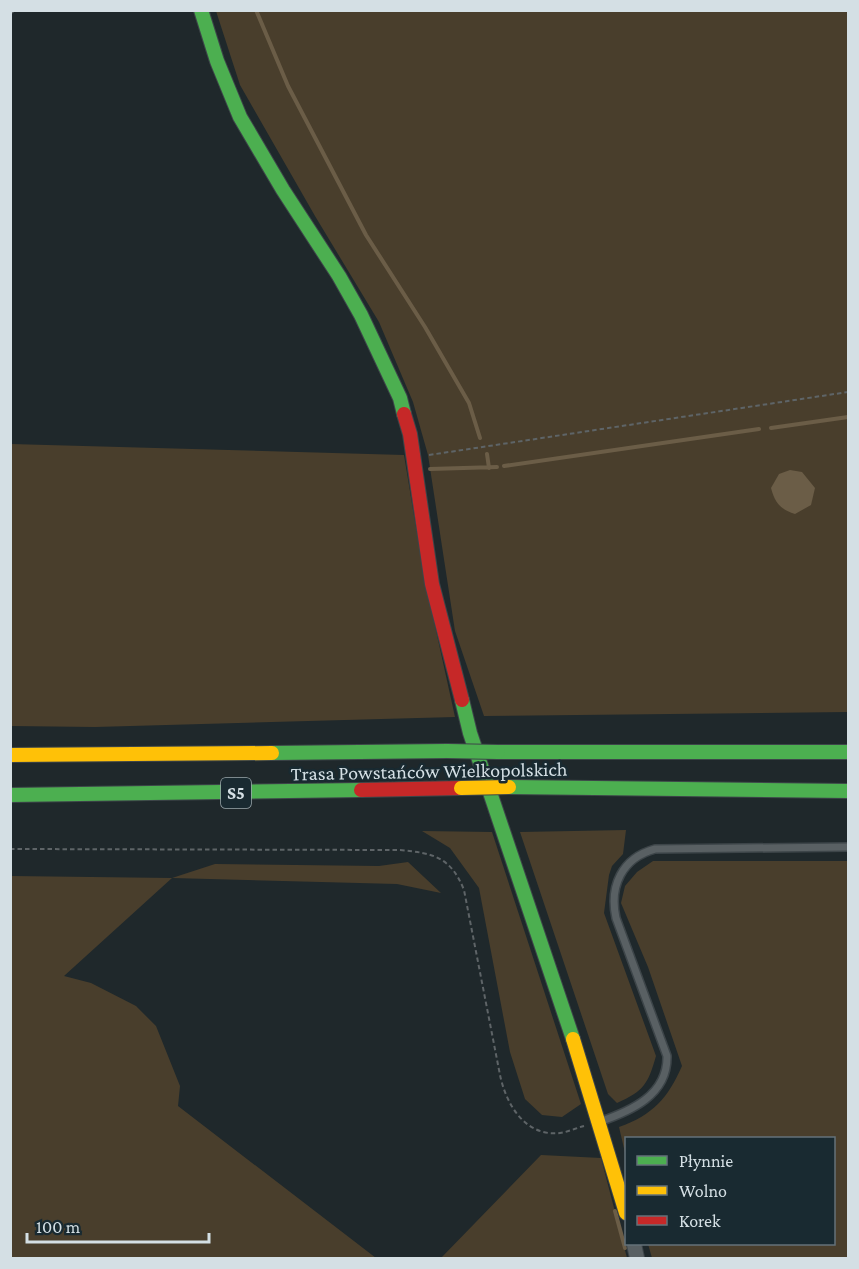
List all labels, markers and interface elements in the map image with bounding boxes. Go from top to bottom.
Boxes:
street label: Trasa Powstańców Wielkopolskich [291,758,568,785]
road number: S5 [221,778,251,808]
legend [625,1137,835,1245]
text: Płynnie [679,1151,733,1171]
text: Wolno [679,1181,727,1201]
scale bar [27,1206,208,1244]
text: Korek [679,1211,721,1231]
text: 100 m [36,1217,81,1237]

